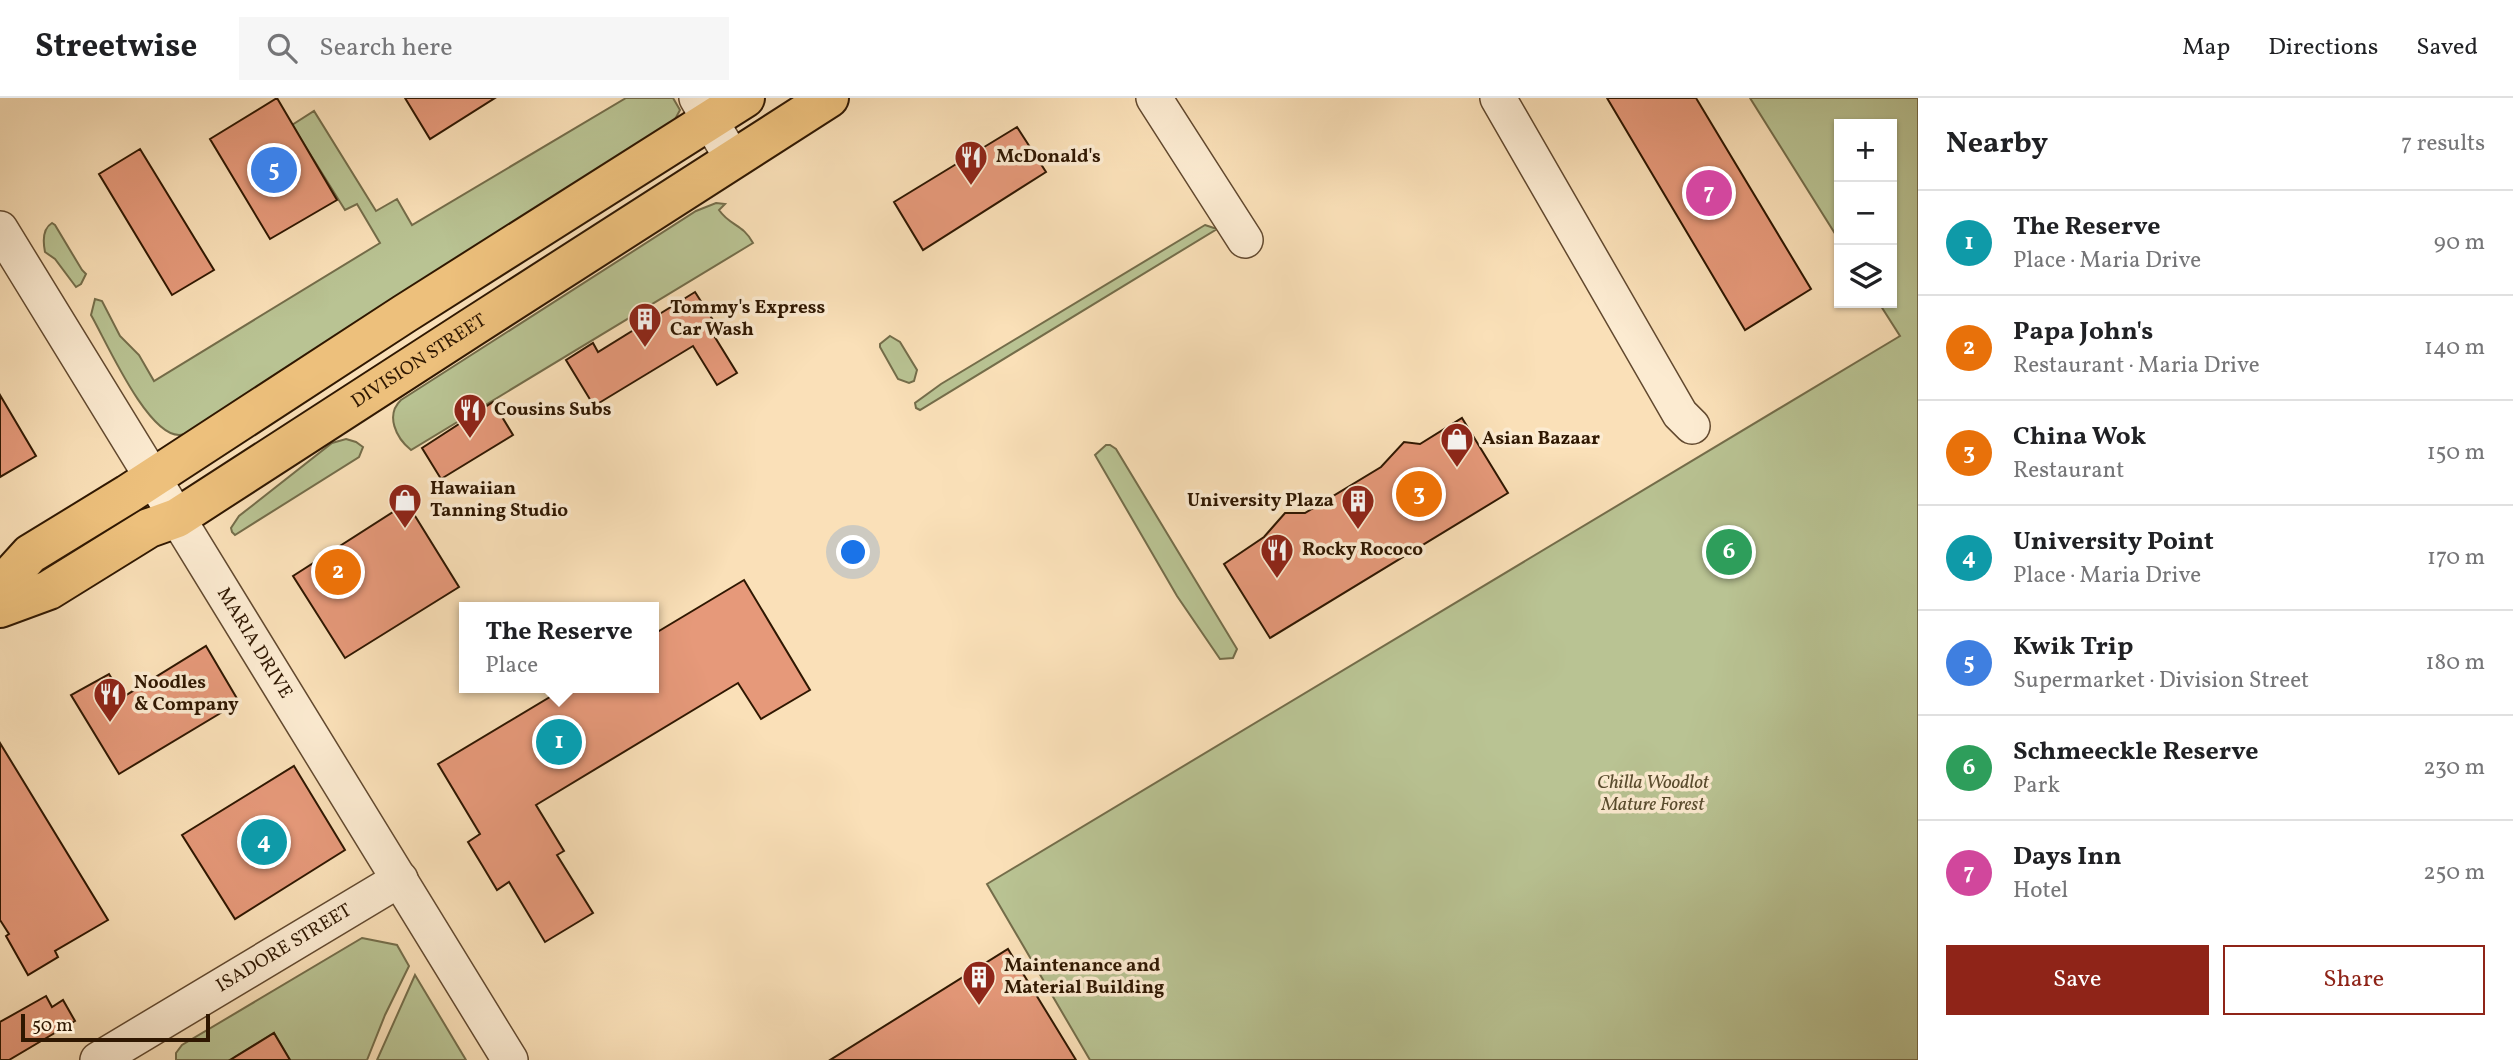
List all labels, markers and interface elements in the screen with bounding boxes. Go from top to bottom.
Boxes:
search box [239,17,729,80]
text: Streetwise [35,25,197,71]
icon: search [263,29,301,67]
text: Search here [319,30,453,66]
text: Map [2182,31,2230,65]
text: Directions [2268,31,2378,65]
text: Saved [2416,31,2478,65]
map controls [1834,119,1897,308]
button: + [1834,119,1897,182]
text: Nearby [1946,123,2048,165]
text: 7 results [2401,128,2485,160]
restaurant icon: McDonald's [952,138,990,187]
pin: 5 [251,144,297,196]
place label: McDonald's [996,144,1101,170]
pin: 7 [1686,167,1732,219]
button: − [1834,182,1897,245]
text: The Reserve [2013,209,2161,245]
text: 1 [1964,227,1974,259]
text: 90 m [2434,227,2485,259]
button: layers [1834,245,1897,308]
text: Place · Maria Drive [2013,245,2201,277]
place label: Tommy's Express Car Wash [670,295,825,343]
building icon: Tommy's Express Car Wash [626,300,664,349]
street label: DIVISION STREET [346,308,492,415]
text: Papa John's [2013,314,2153,350]
text: 2 [1963,332,1975,364]
text: 140 m [2424,332,2485,364]
text: Restaurant · Maria Drive [2013,350,2260,382]
restaurant icon: Cousins Subs [451,391,489,440]
place label: Cousins Subs [494,397,612,423]
text: China Wok [2013,419,2146,455]
shop icon: Asian Bazaar [1438,420,1476,469]
place label: Asian Bazaar [1482,426,1600,452]
text: 3 [1963,437,1975,469]
text: 150 m [2427,437,2485,469]
text: Restaurant [2013,455,2124,487]
pin: 3 [1396,468,1442,520]
place label: Hawaiian Tanning Studio [430,476,568,524]
shop icon: Hawaiian Tanning Studio [386,481,424,530]
building icon: University Plaza [1339,482,1377,531]
place label: University Plaza [1187,488,1334,514]
text: University Point [2013,524,2214,560]
pin: 6 [1706,526,1752,578]
restaurant icon: Rocky Rococo [1258,531,1296,580]
your location [836,535,870,569]
place label: Rocky Rococo [1302,537,1423,563]
text: 4 [1962,542,1976,574]
text: 170 m [2427,542,2485,574]
pin: 2 [315,546,361,598]
text: Place · Maria Drive [2013,560,2201,592]
street label: MARIA DRIVE [210,583,298,704]
popup [459,602,659,693]
text: The Reserve [485,614,633,650]
text: Kwik Trip [2013,629,2133,665]
text: 5 [1963,647,1975,679]
text: 180 m [2426,647,2485,679]
text: Place [485,650,538,682]
text: Supermarket · Division Street [2013,665,2309,697]
place label: Noodles & Company [134,670,239,718]
restaurant icon: Noodles & Company [91,675,129,724]
pin: 1 [536,716,582,768]
text: Schmeeckle Reserve [2013,734,2259,770]
text: 6 [1963,752,1975,784]
text: 230 m [2423,752,2485,784]
park label: Chilla Woodlot Mature Forest [1597,770,1710,818]
text: Park [2013,770,2060,802]
pin: 4 [241,816,287,868]
text: Days Inn [2013,839,2122,875]
text: 7 [1964,857,1975,889]
text: 250 m [2423,857,2485,889]
text: Hotel [2013,875,2068,907]
street label: ISADORE STREET [212,898,357,999]
button: Save [1946,945,2209,1015]
button: Share [2223,945,2485,1015]
place label: Maintenance and Material Building [1004,953,1164,1001]
building icon: Maintenance and Material Building [960,958,998,1007]
scale bar [21,1011,210,1043]
text: 50 m [32,1013,73,1039]

